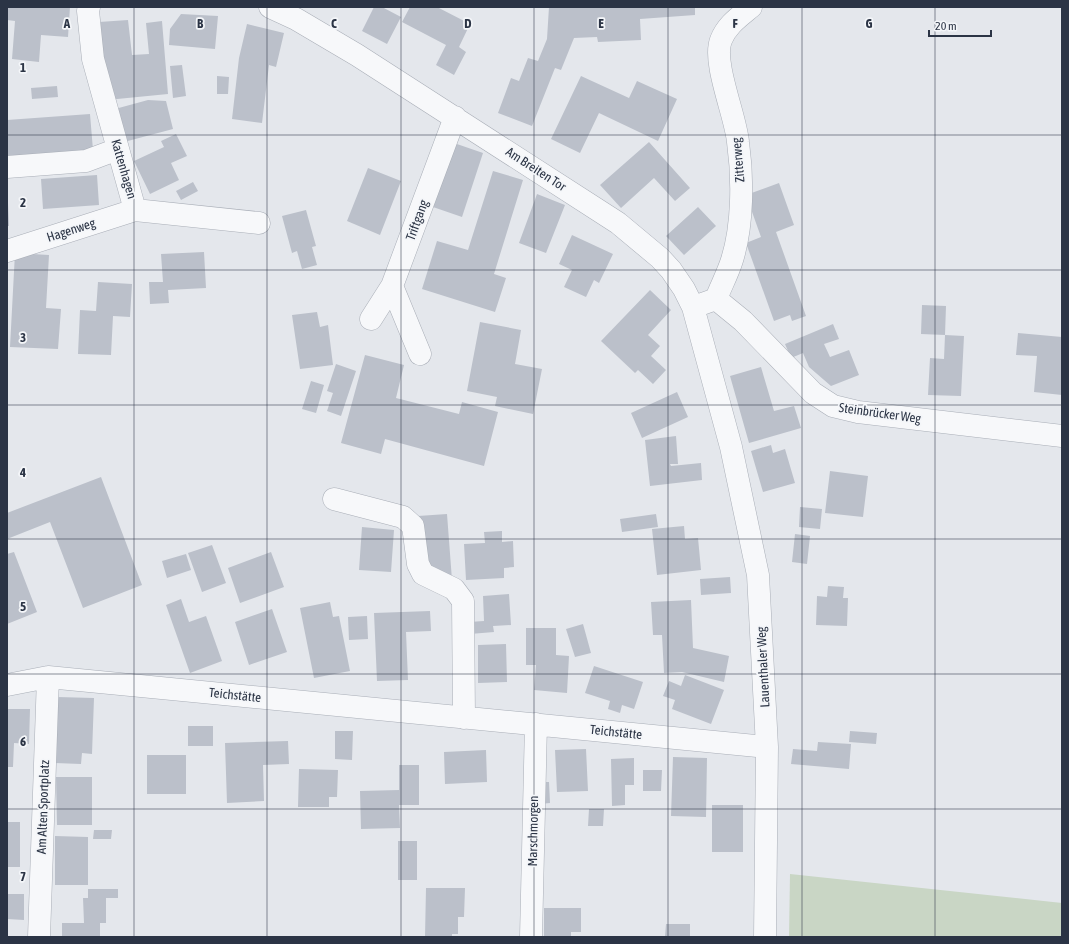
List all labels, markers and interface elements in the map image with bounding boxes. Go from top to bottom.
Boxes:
scale bar [929,12,991,38]
text: A [63,16,71,31]
text: B [197,16,204,31]
text: C [331,16,337,31]
text: D [464,16,472,31]
text: E [598,16,604,31]
text: F [732,16,738,31]
text: G [866,16,873,31]
text: 20 m [935,19,957,33]
text: 1 [20,60,26,75]
street label: Zitterweg [729,136,747,183]
street label: Kattenhagen [108,137,140,201]
street label: Am Breiten Tor [503,144,569,194]
text: 2 [20,195,26,210]
street label: Triftgang [403,197,431,242]
street label: Hagenweg [45,215,98,245]
text: 3 [20,330,26,345]
street label: Steinbrücker Weg [838,400,922,426]
text: 4 [19,465,26,480]
text: 5 [20,599,26,614]
street label: Lauenthaler Weg [753,626,773,708]
street label: Teichstätte [208,685,262,705]
street label: Teichstätte [589,722,643,742]
text: 6 [20,734,26,749]
street label: Am Alten Sportplatz [34,759,52,854]
street label: Marschmorgen [525,795,541,867]
text: 7 [20,869,26,884]

